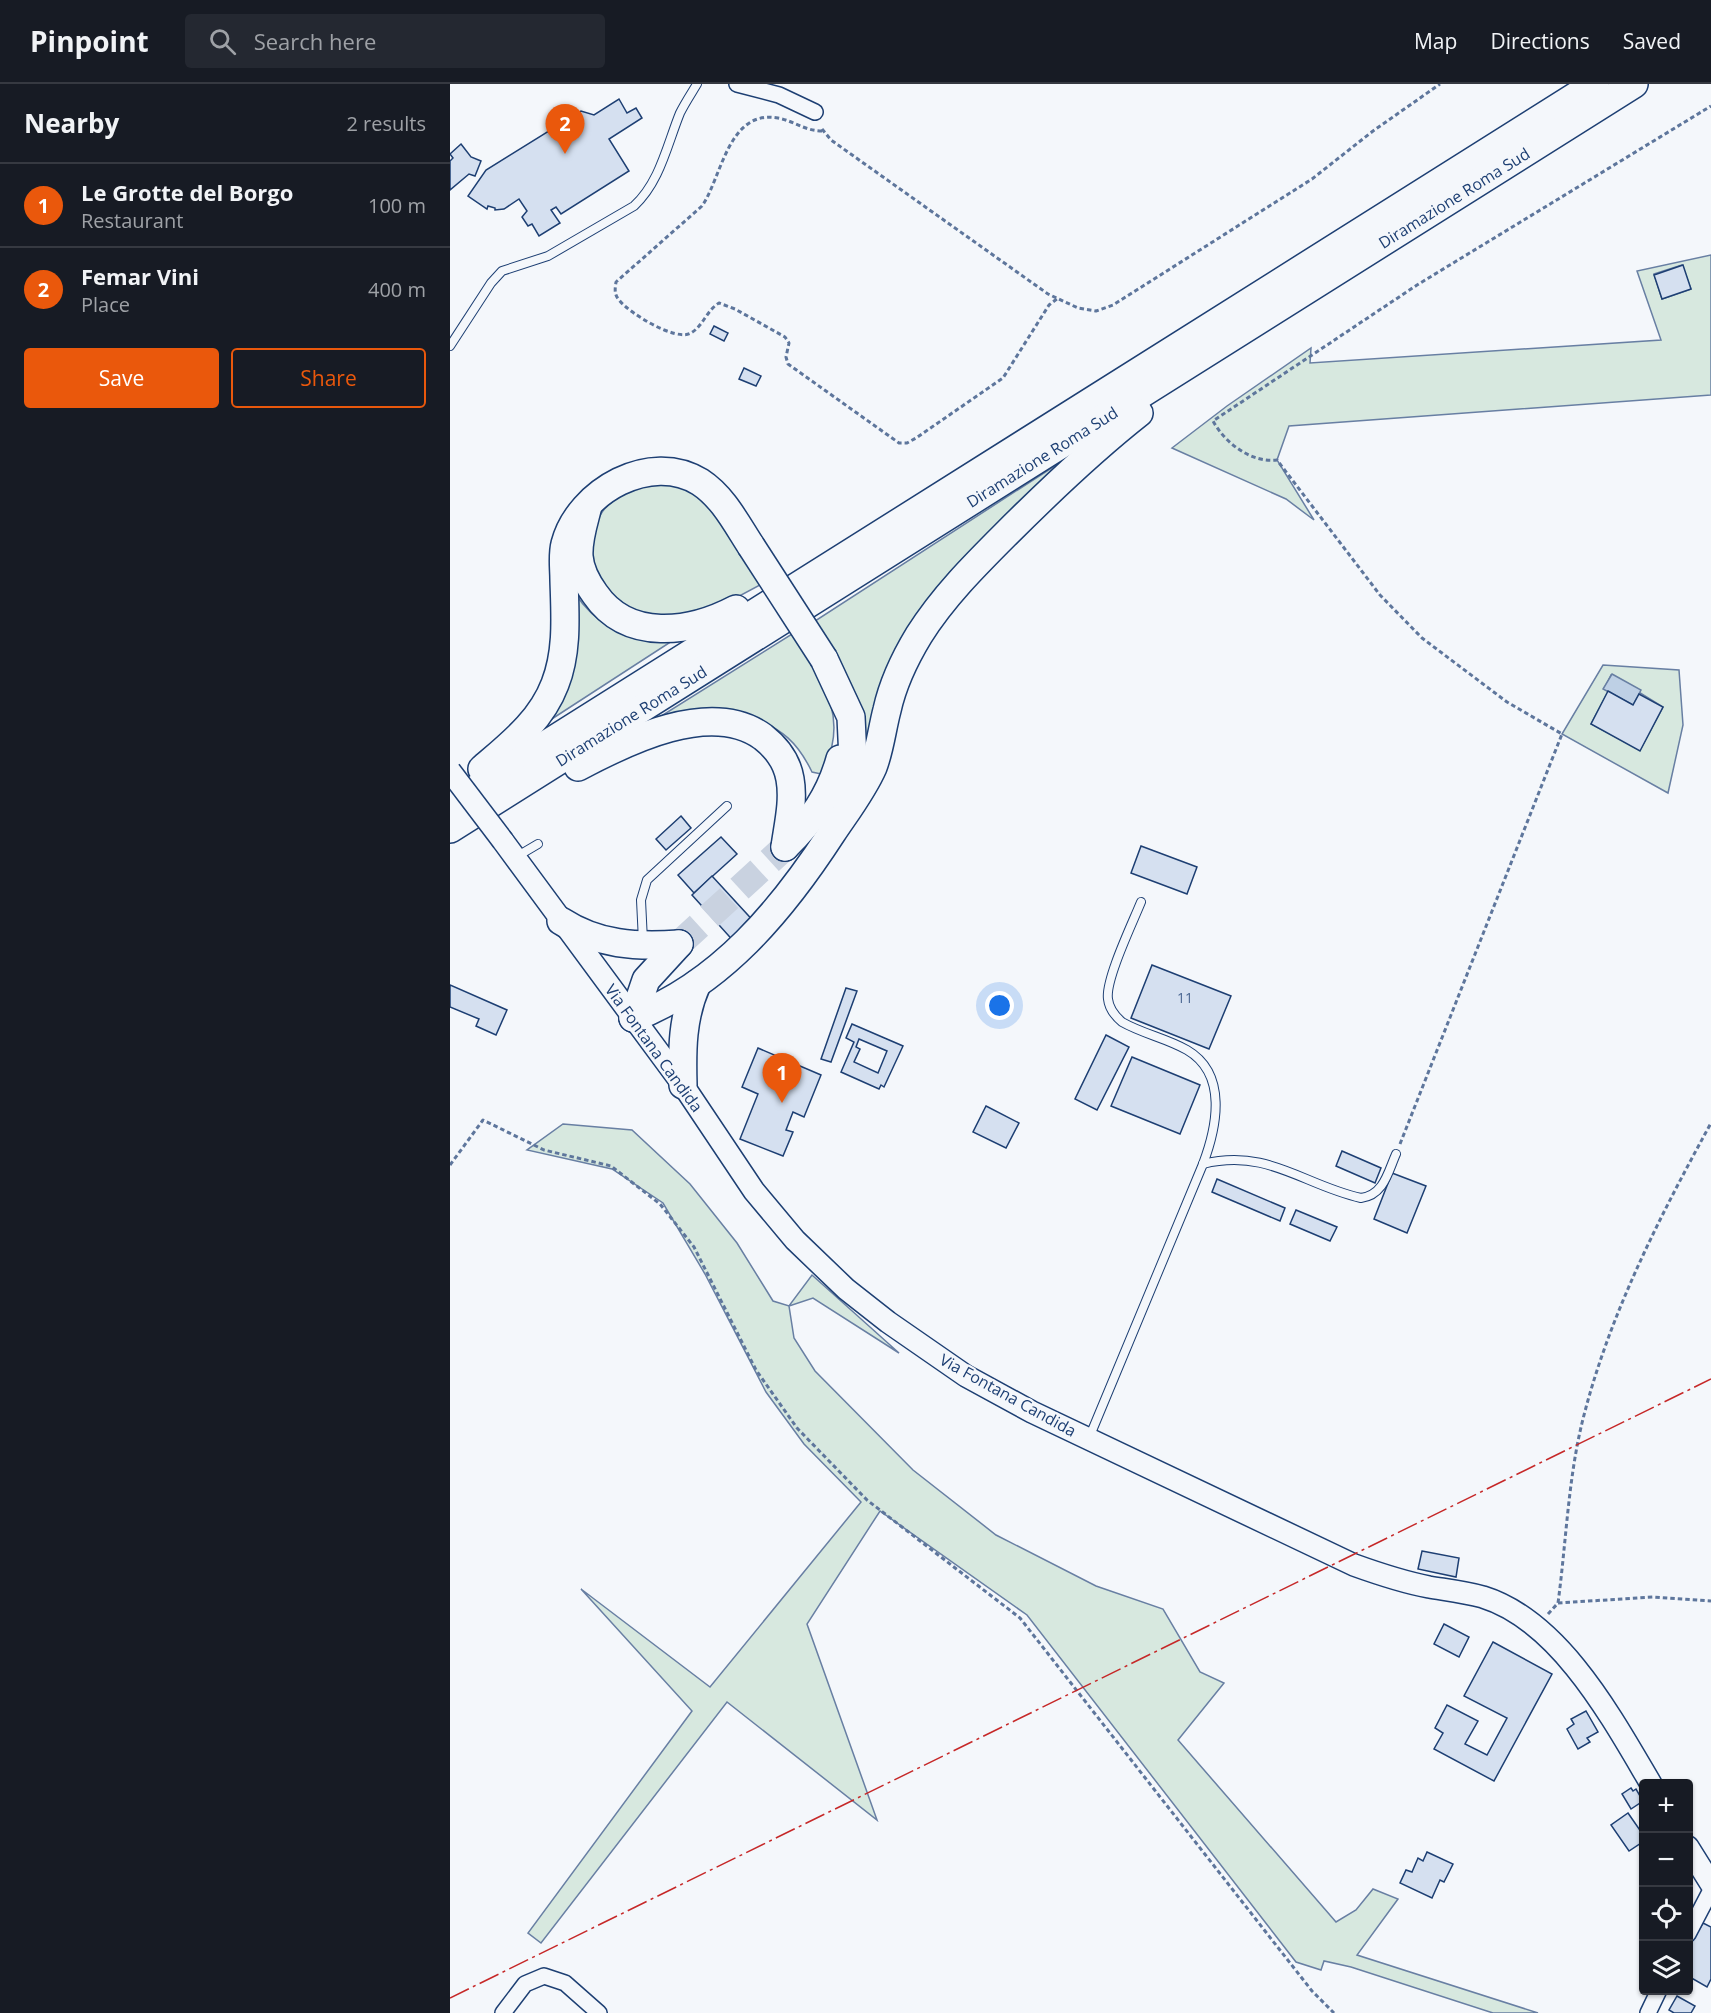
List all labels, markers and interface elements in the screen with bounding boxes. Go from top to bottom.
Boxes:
search box [185,14,605,68]
text: Pinpoint [30,22,149,60]
icon: search [206,25,239,58]
text: Search here [254,26,376,56]
text: Map [1414,27,1457,55]
text: Directions [1490,27,1590,55]
text: Saved [1623,27,1681,55]
pin: 2 [546,104,584,154]
text: Nearby [24,105,119,141]
text: 2 results [346,110,426,137]
street label: Diramazione Roma Sud [1374,142,1534,254]
text: Le Grotte del Borgo [81,177,293,207]
text: 1 [38,192,49,219]
text: 100 m [368,192,426,219]
text: Restaurant [81,207,183,234]
text: Femar Vini [81,261,199,291]
text: 2 [38,276,49,303]
text: 400 m [368,276,426,303]
text: Place [81,291,130,318]
button: Save [24,348,219,408]
button: Share [231,348,426,408]
street label: Diramazione Roma Sud [962,401,1122,513]
street label: Diramazione Roma Sud [551,660,711,772]
street label: Via Fontana Candida [600,980,708,1116]
house number: 11 [1177,988,1193,1007]
your location [985,991,1014,1020]
pin: 1 [762,1054,802,1103]
street label: Via Fontana Candida [936,1348,1080,1442]
map controls [1639,1779,1693,1995]
button: + [1639,1779,1693,1833]
button: − [1639,1833,1693,1887]
button: locate [1639,1887,1693,1941]
button: layers [1639,1941,1693,1995]

